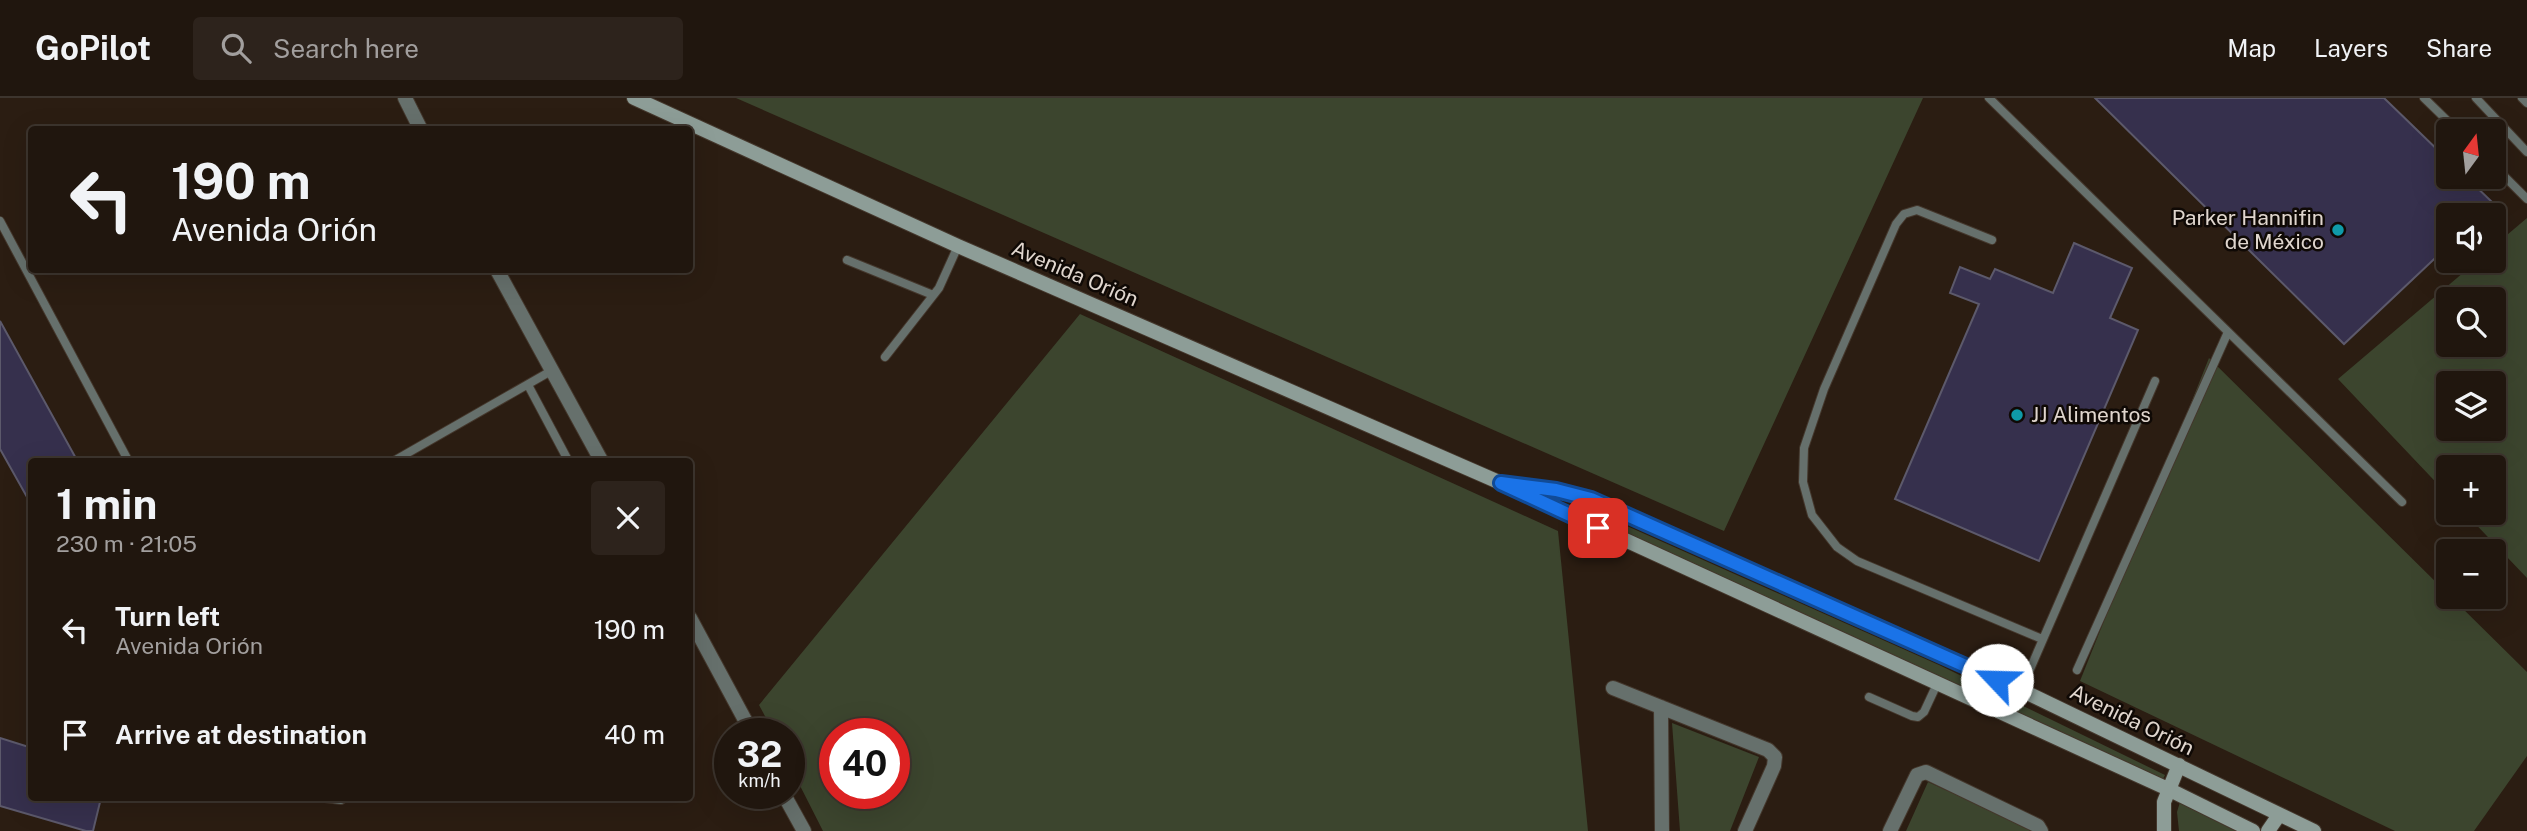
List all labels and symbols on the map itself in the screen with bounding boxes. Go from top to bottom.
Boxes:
north arrow [2436,119,2506,189]
place label: Parker Hannifin de México [2172,205,2324,254]
marker: Parker Hannifin de México [2330,222,2346,238]
street label: Avenida Orión [1008,236,1142,311]
place label: JJ Alimentos [2031,402,2151,427]
marker: JJ Alimentos [2009,407,2025,423]
pin [1568,498,1628,558]
position arrow [1960,643,2034,717]
street label: Avenida Orión [2066,679,2198,760]
speed limit sign: 40 [819,718,910,809]

